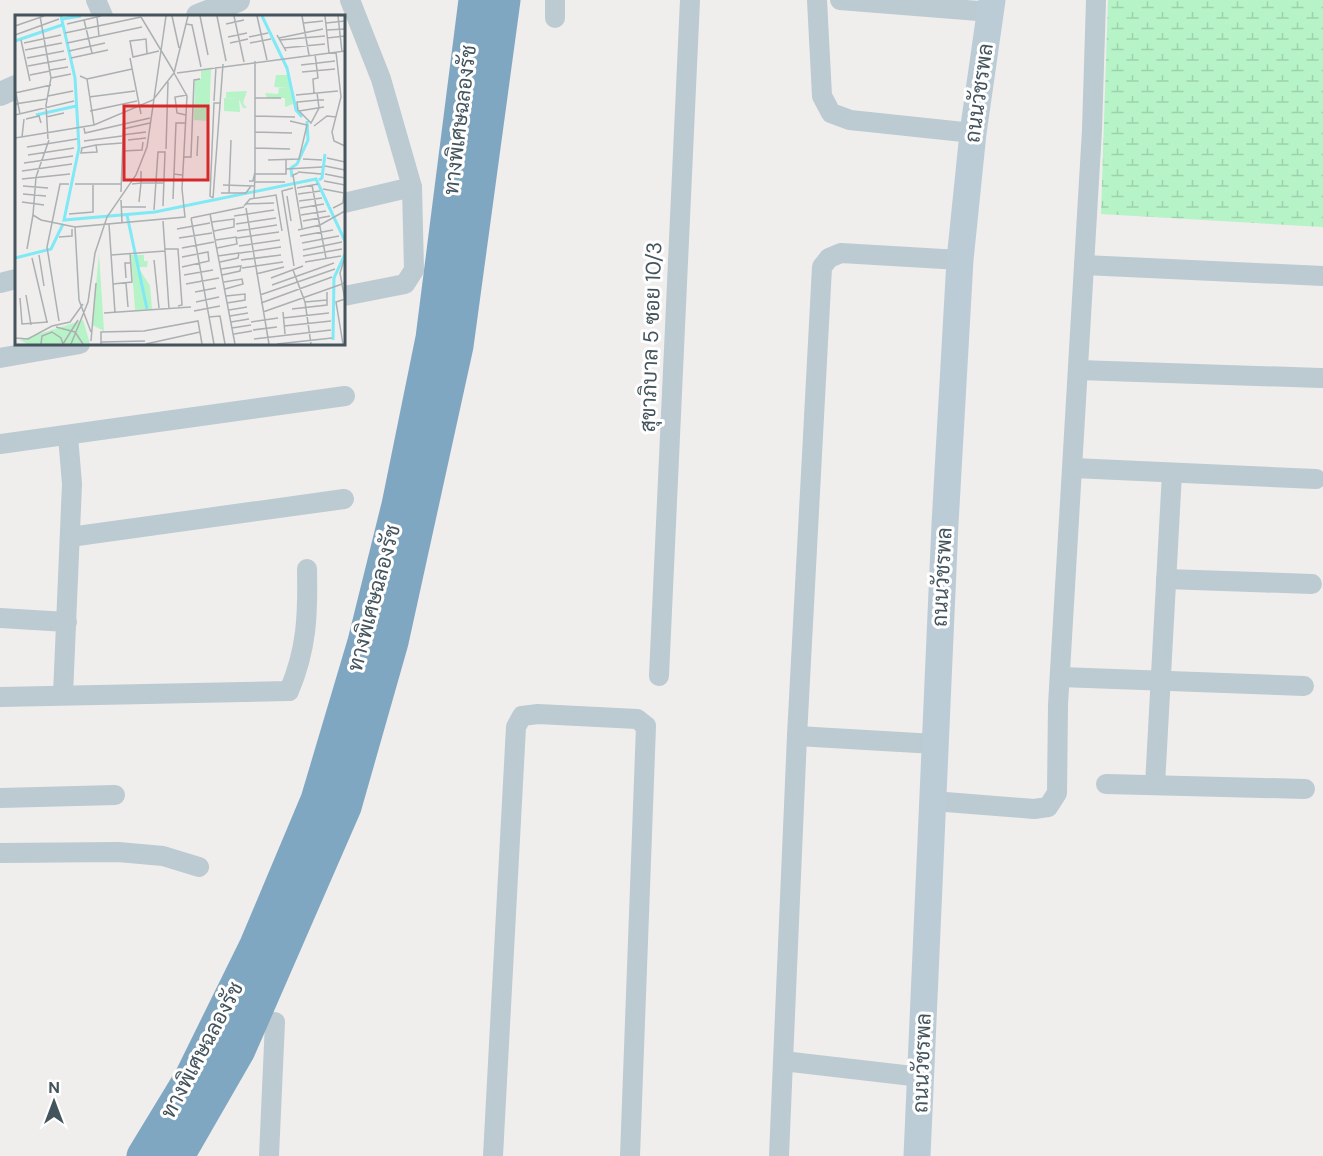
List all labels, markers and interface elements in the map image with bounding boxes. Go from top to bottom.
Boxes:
inset map [15,15,345,345]
street label: ถนนวัชรพล [958,42,1000,144]
street label: ทางพิเศษฉลองรัช [437,43,483,197]
street label: สุขาภิบาล 5 ซอย 10/3 [634,241,668,433]
street label: ทางพิเศษฉลองรัช [341,521,407,675]
street label: ถนนวัชรพล [925,526,959,628]
street label: ทางพิเศษฉลองรัช [154,977,250,1123]
street label: ถนนวัชรพล [906,1013,938,1113]
north arrow [24,1072,84,1132]
text: N [48,1077,60,1098]

